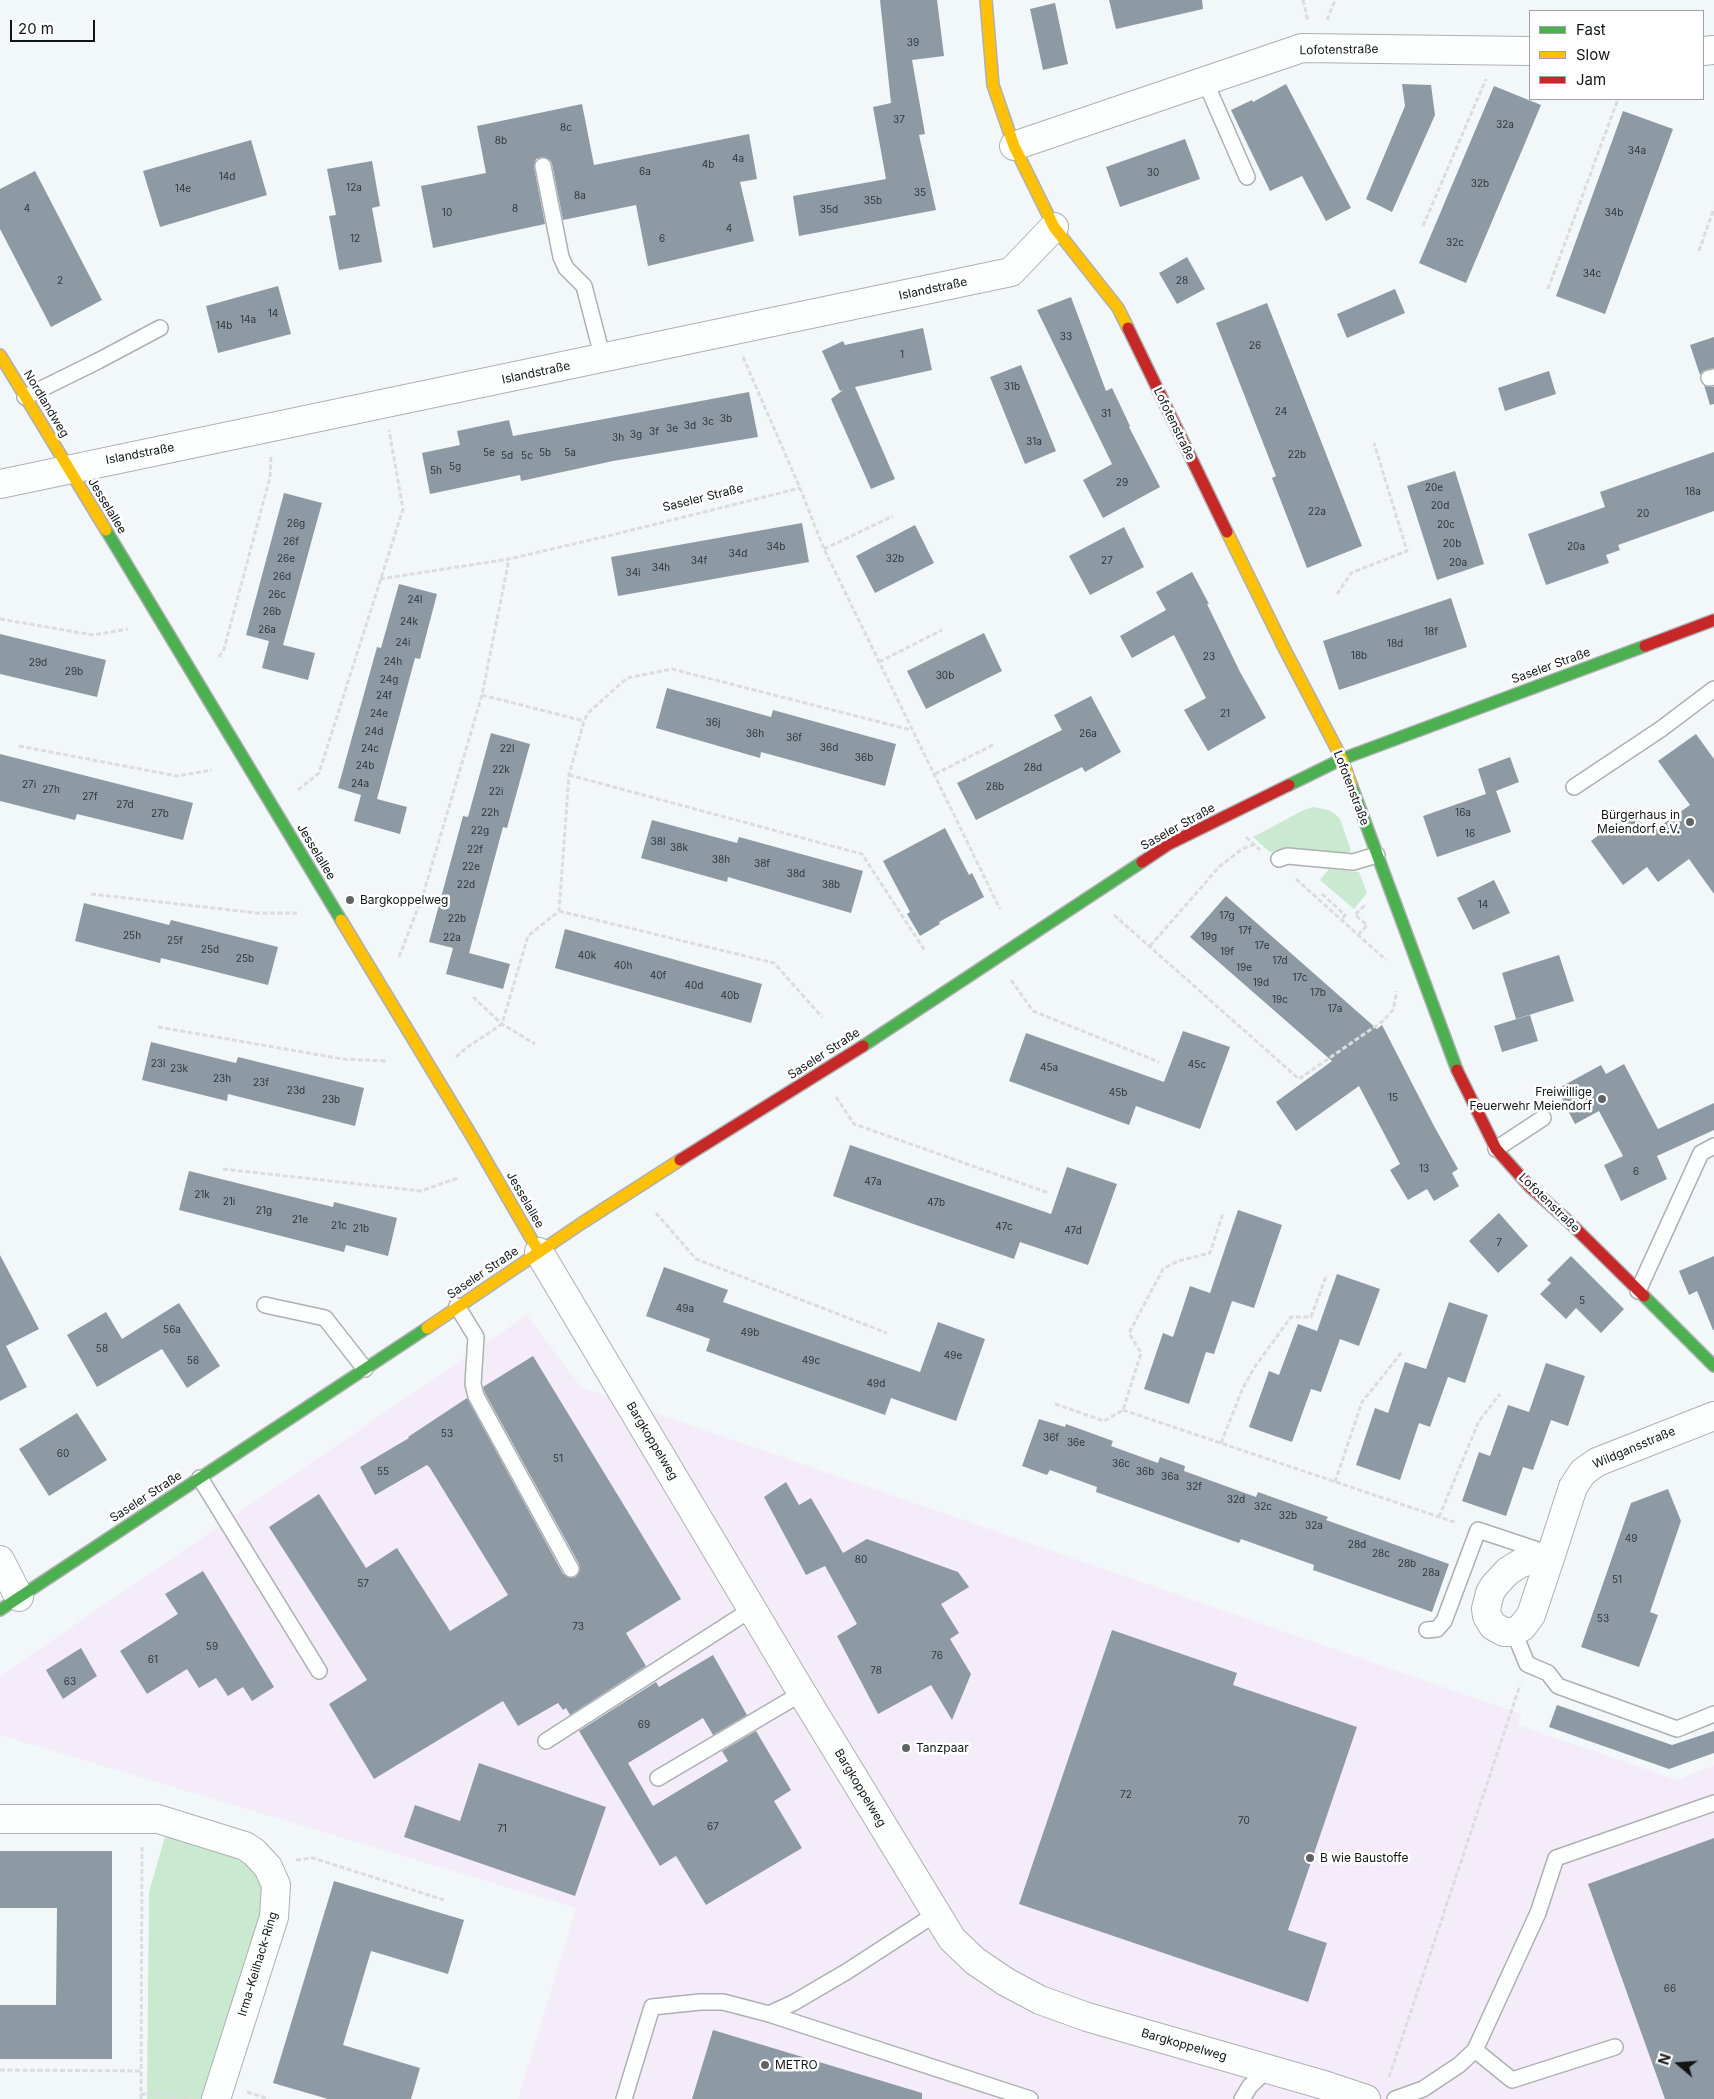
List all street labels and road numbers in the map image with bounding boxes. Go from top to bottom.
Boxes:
street label: Lofotenstraße [1299,42,1379,58]
street label: Islandstraße [897,275,969,303]
street label: Islandstraße [500,359,572,387]
street label: Nordlandweg [20,368,72,440]
street label: Lofotenstraße [1150,385,1198,463]
street label: Islandstraße [104,440,176,468]
street label: Jesselallee [85,475,129,537]
street label: Saseler Straße [661,481,745,515]
street label: Saseler Straße [1510,645,1592,687]
street label: Lofotenstraße [1330,749,1372,827]
street label: Saseler Straße [1138,801,1218,853]
street label: Jesselallee [294,821,338,883]
street label: Saseler Straße [785,1025,863,1083]
street label: Jesselallee [503,1169,547,1231]
street label: Lofotenstraße [1516,1170,1582,1236]
street label: Saseler Straße [445,1244,521,1302]
street label: Bargkoppelweg [623,1399,681,1483]
street label: Wildgansstraße [1590,1424,1678,1472]
street label: Saseler Straße [107,1468,185,1526]
street label: Bargkoppelweg [831,1746,889,1830]
street label: Irma-Keilhack-Ring [235,1910,281,2018]
street label: Bargkoppelweg [1140,2026,1228,2064]

